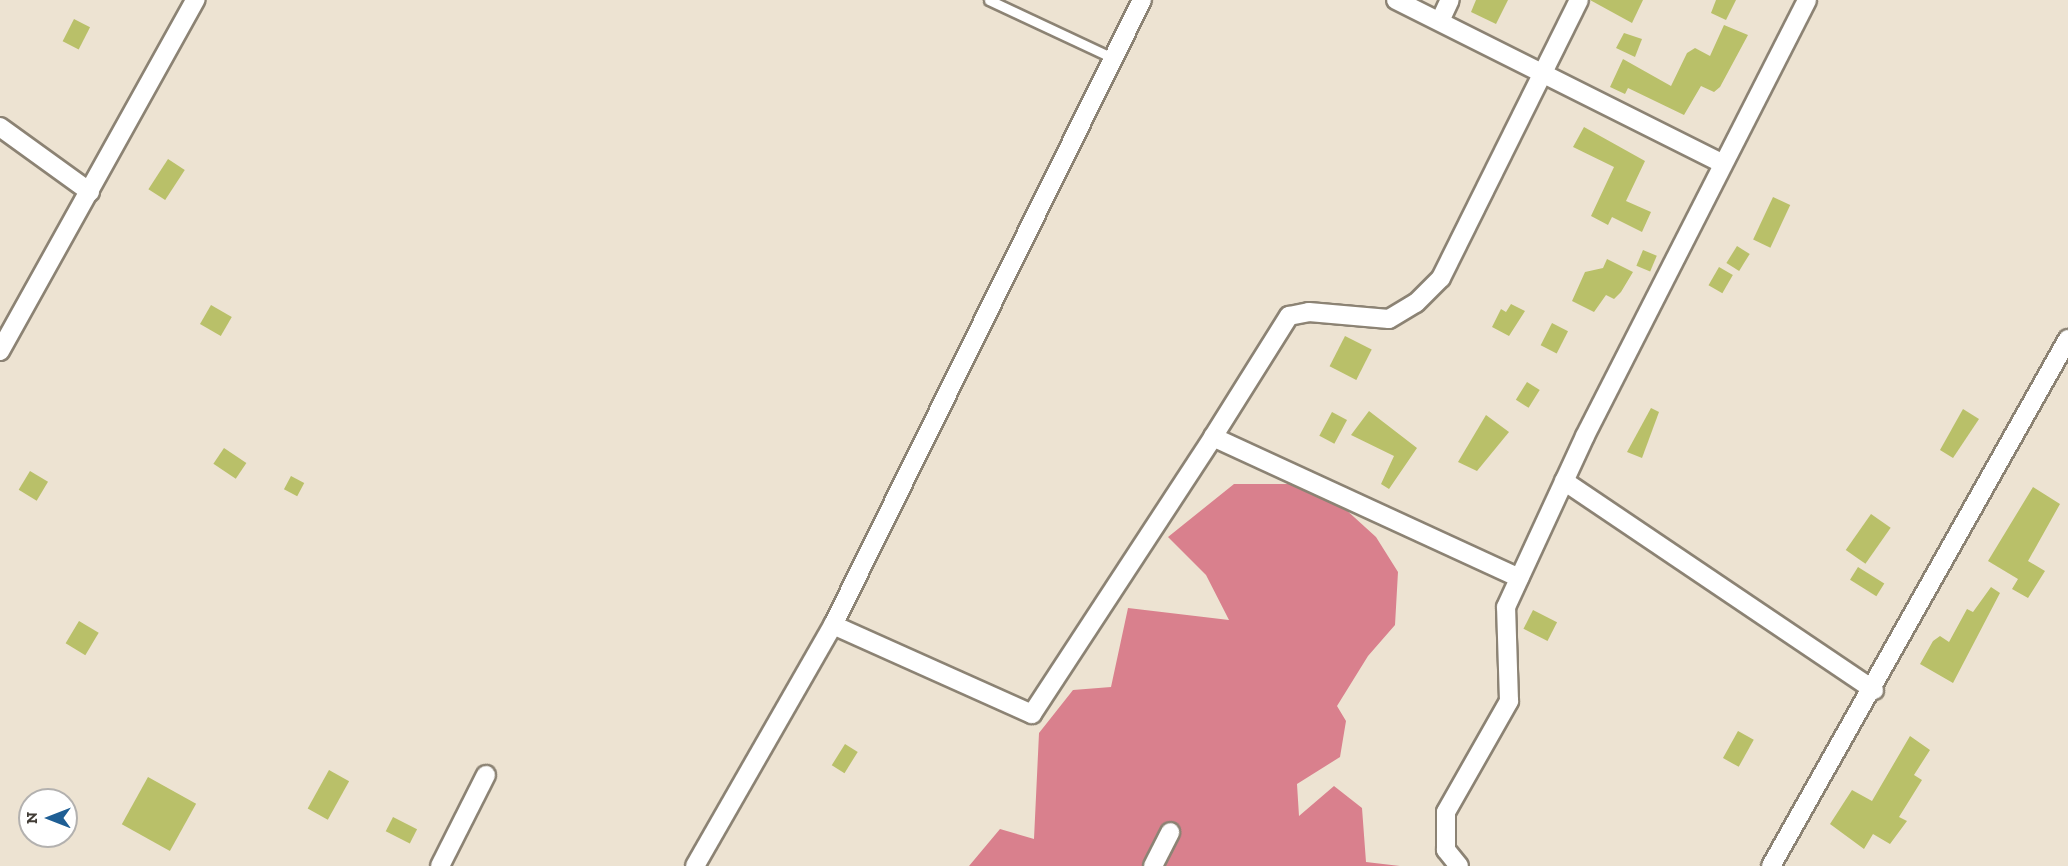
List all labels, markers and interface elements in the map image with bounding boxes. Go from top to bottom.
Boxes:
north arrow [18,788,78,848]
text: N [22,812,41,824]

